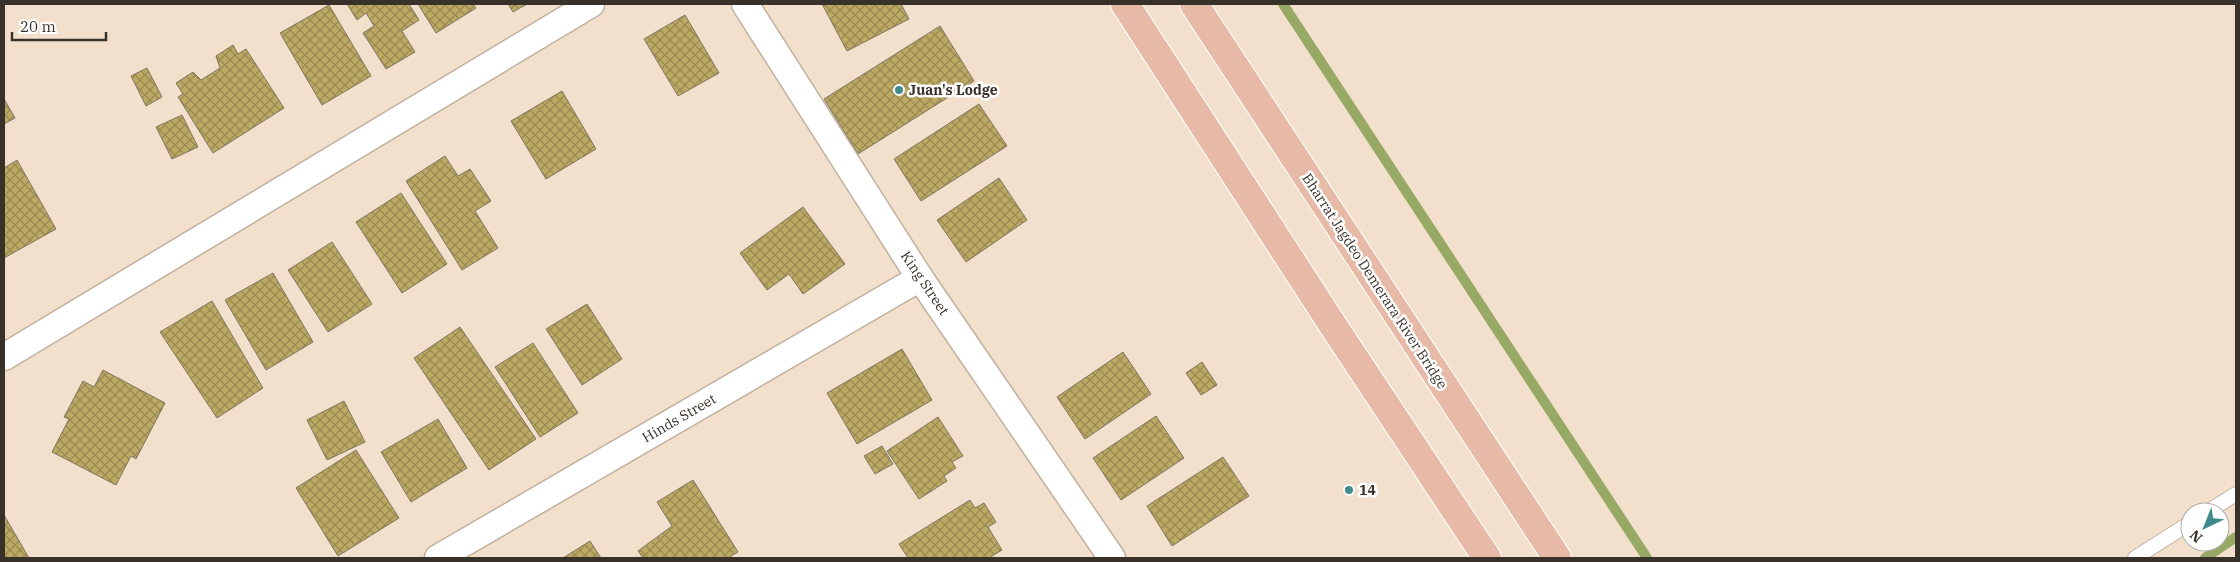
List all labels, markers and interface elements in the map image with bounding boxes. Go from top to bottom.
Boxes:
scale bar [12,10,106,42]
text: 20 m [20,17,56,36]
place label: Juan's Lodge [909,81,998,99]
marker: Juan's Lodge [893,84,905,96]
street label: Bharrat Jagdeo Demerara River Bridge [1298,170,1452,392]
street label: King Street [897,248,953,319]
street label: Hinds Street [639,390,719,446]
place label: 14 [1359,481,1376,499]
marker: 14 [1343,484,1355,496]
north arrow [2180,502,2230,552]
text: N [2186,526,2206,547]

